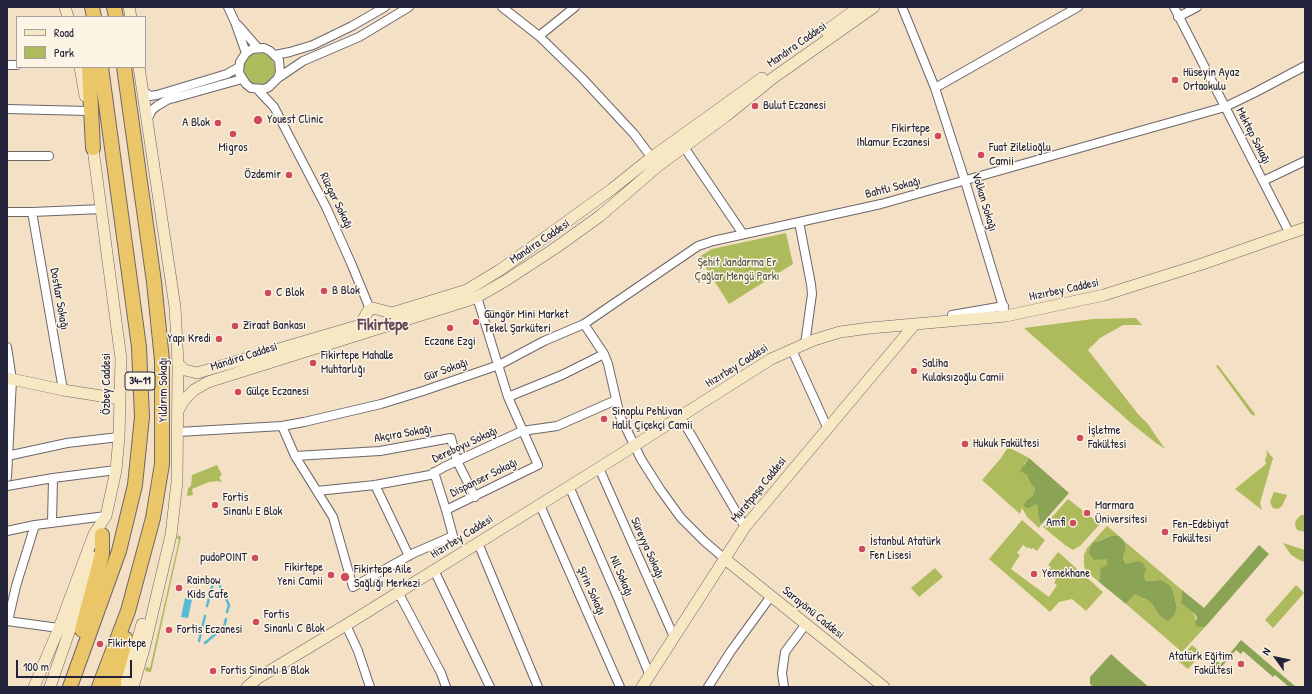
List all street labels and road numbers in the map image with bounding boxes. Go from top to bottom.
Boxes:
street label: Mandıra Caddesi [764,19,830,71]
street label: Mektep Sokağı [1233,105,1273,167]
street label: Rüzgar Sokağı [316,170,356,232]
street label: Volkan Sokağı [968,171,1000,233]
street label: Bahtlı Sokağı [864,174,922,202]
street label: Mandıra Caddesi [507,217,573,267]
street label: Dostlar Sokağı [46,267,72,331]
street label: Hızırbey Caddesi [1028,276,1100,304]
street label: Mandıra Caddesi [209,339,279,375]
street label: Hızırbey Caddesi [703,341,771,391]
street label: Özbey Caddesi [100,353,114,415]
street label: Gür Sokağı [422,355,470,385]
street label: Yıldırım Sokağı [157,358,171,422]
road number: 34-11 [125,372,155,390]
street label: Akçıra Sokağı [373,422,433,446]
street label: Dereboyu Sokağı [430,424,500,466]
street label: Muratpaşa Caddesi [728,454,790,526]
street label: Dispanser Sokağı [448,456,520,500]
street label: Hızırbey Caddesi [428,512,496,562]
street label: Süreyya Sokağı [627,515,667,581]
street label: Nil Sokağı [606,553,636,599]
street label: Şirin Sokağı [574,564,608,618]
street label: Sarayönü Caddesi [779,584,847,642]

